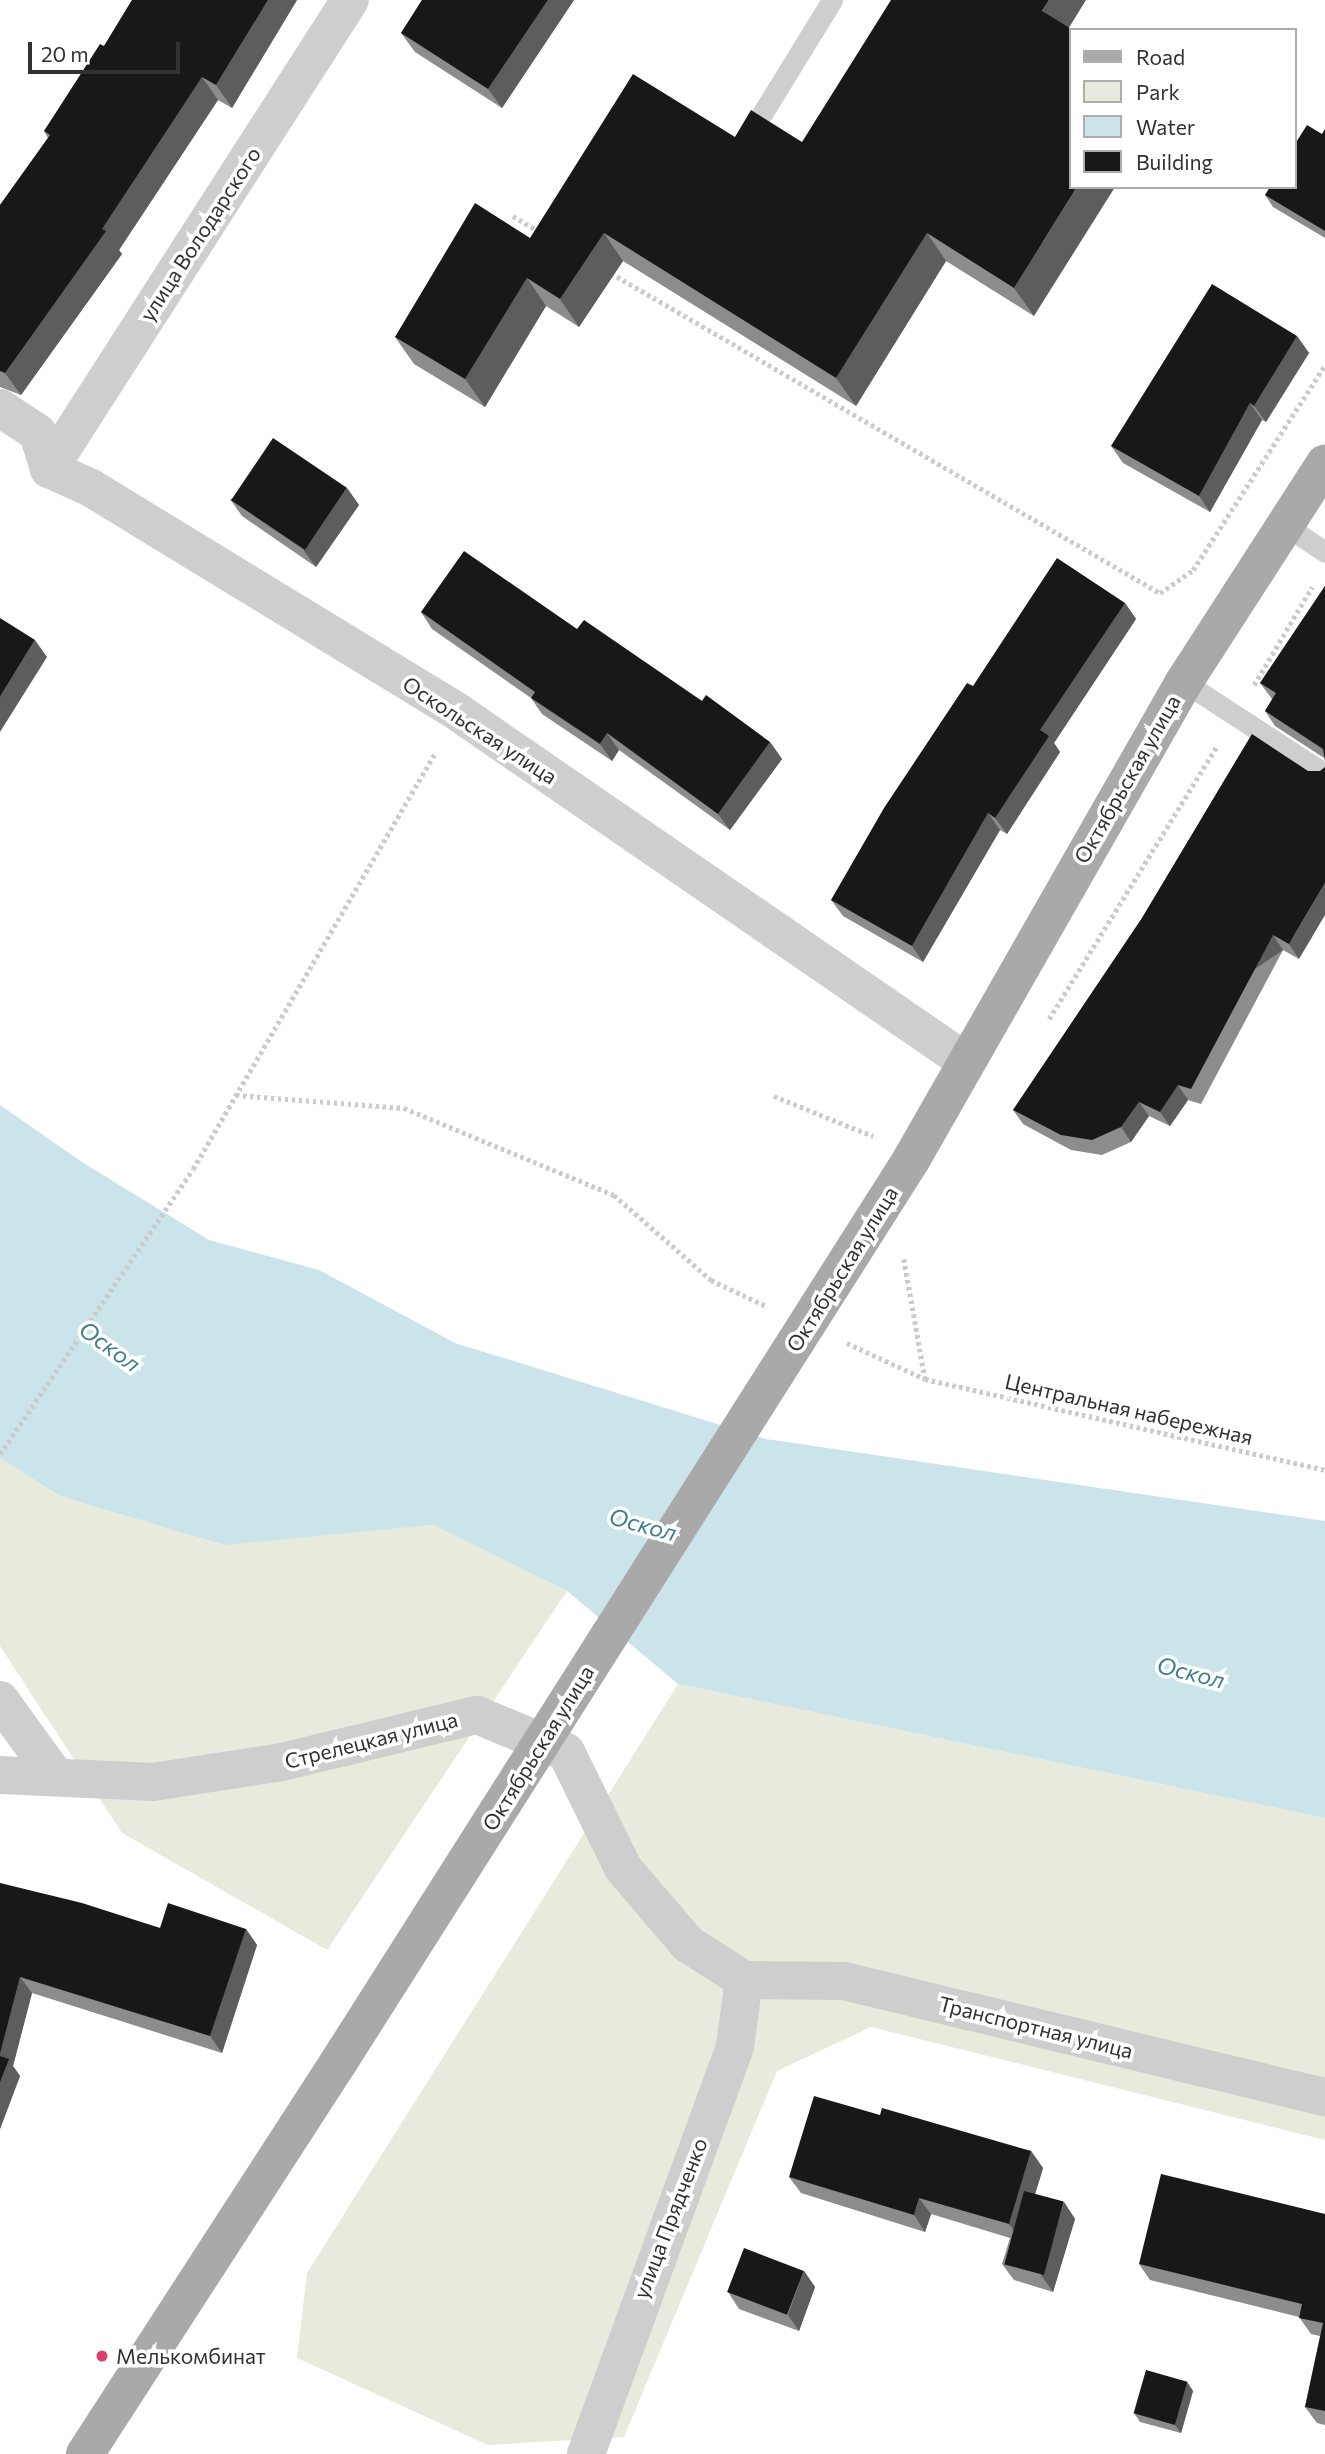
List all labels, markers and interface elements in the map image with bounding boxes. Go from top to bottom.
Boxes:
scale bar [32,28,184,72]
legend [1070,28,1297,189]
text: 20 m [41,41,89,66]
text: Road [1136,44,1185,69]
text: Park [1136,79,1180,104]
text: Water [1136,114,1195,139]
street label: улица Володарского [134,142,266,326]
text: Building [1136,149,1213,174]
street label: Оскольская улица [398,671,562,789]
street label: Октябрьская улица [1069,690,1185,868]
street label: Октябрьская улица [781,1182,903,1356]
water label: Оскол [74,1315,146,1377]
street label: Центральная набережная [1003,1368,1255,1450]
water label: Оскол [606,1502,680,1546]
water label: Оскол [1154,1650,1228,1694]
street label: Октябрьская улица [477,1661,599,1835]
street label: Стрелецкая улица [282,1706,460,1774]
street label: Транспортная улица [936,1991,1136,2063]
street label: улица Прядченко [628,2134,712,2302]
place label: Мелькомбинат [116,2343,266,2369]
marker: Мелькомбинат [94,2348,110,2364]

